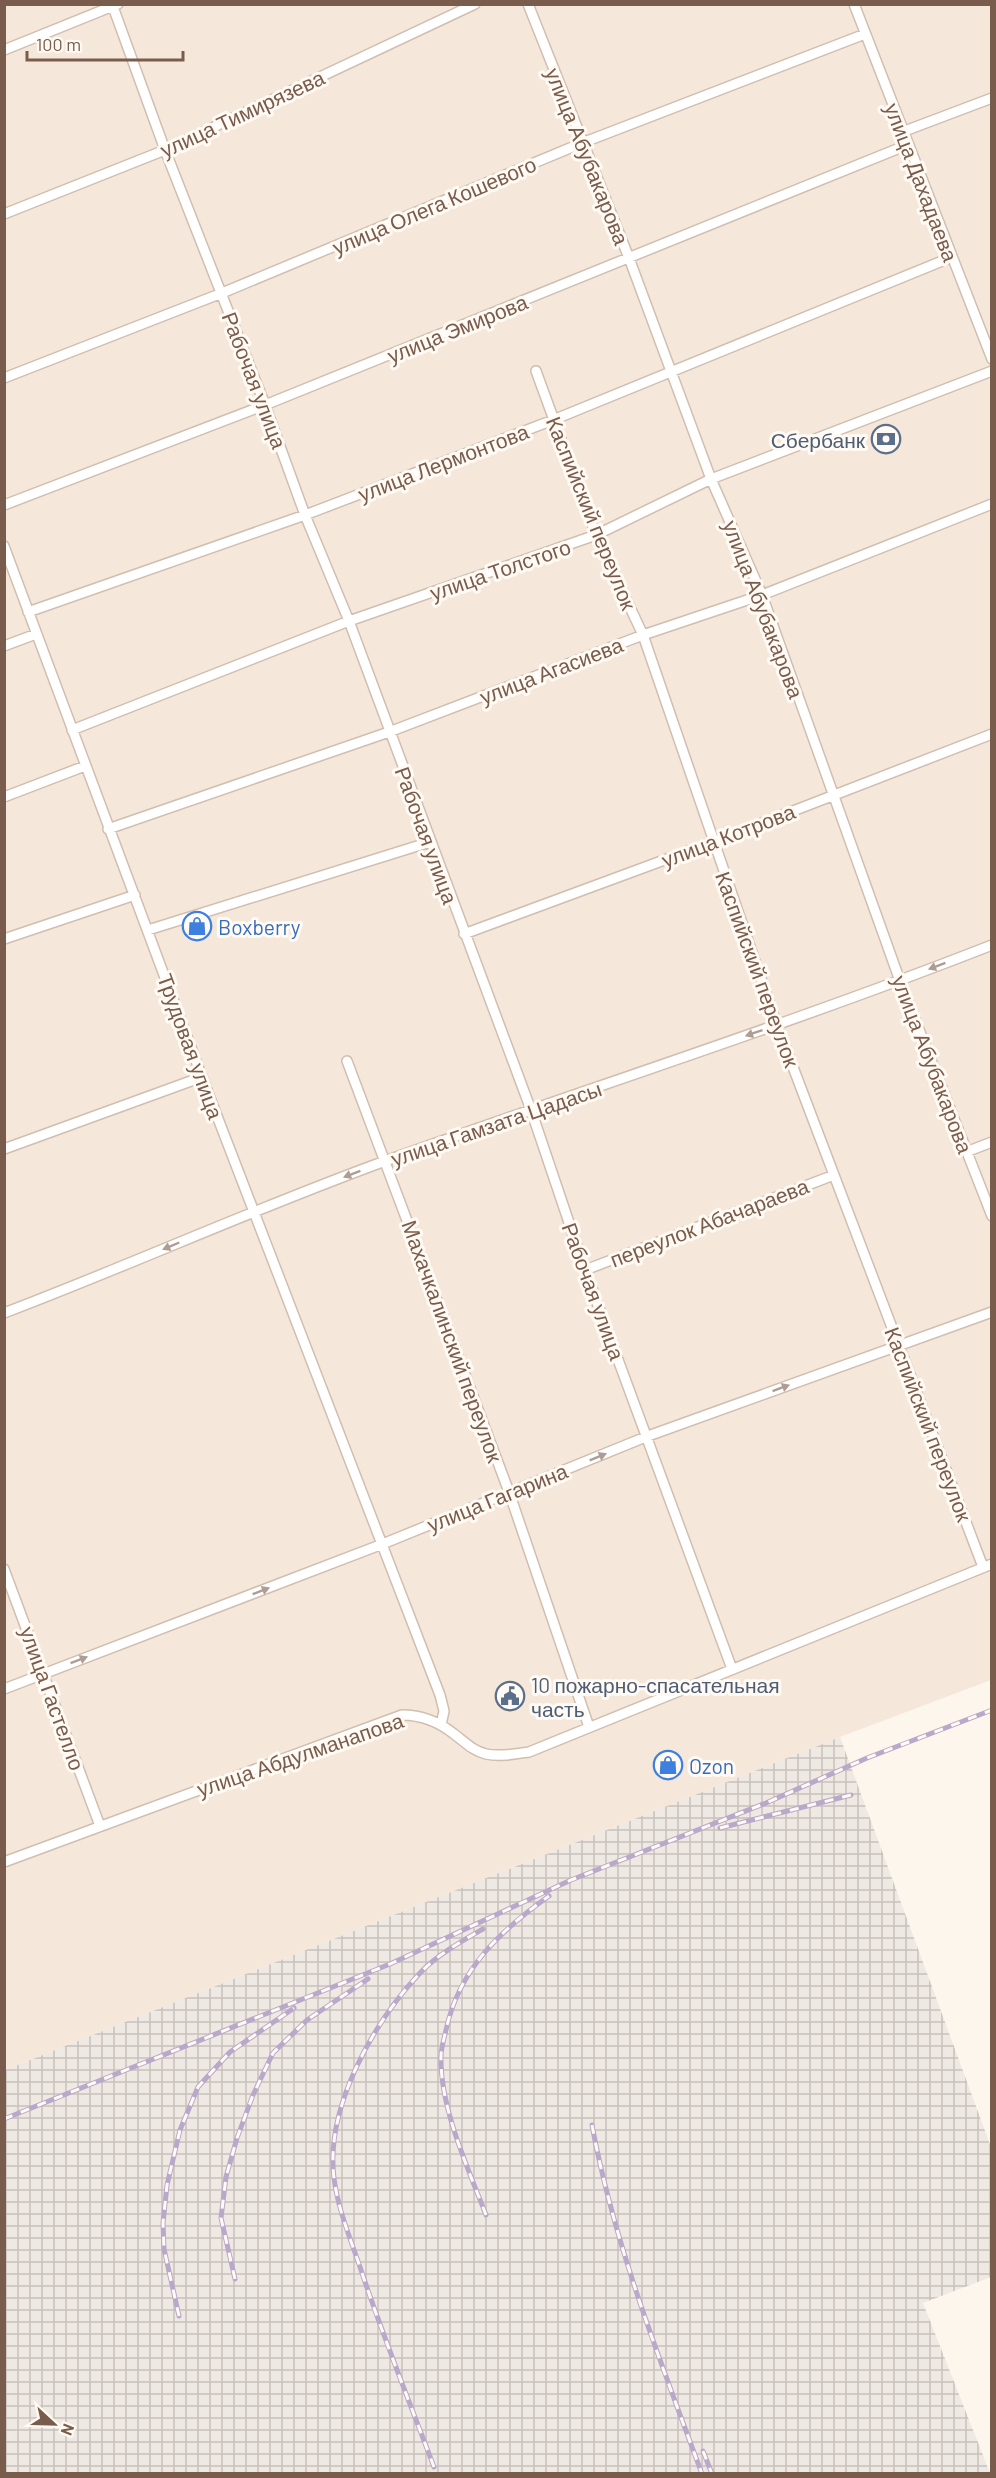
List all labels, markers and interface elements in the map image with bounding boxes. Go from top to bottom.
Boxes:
scale bar [27,24,183,62]
text: 100 m [36,33,81,55]
street label: улица Тимирязева [156,64,328,162]
street label: улица Абубакарова [541,64,635,248]
street label: улица Дахадаева [880,99,964,265]
street label: улица Олега Кошевого [328,151,540,259]
street label: улица Эмирова [383,288,531,367]
street label: Рабочая улица [217,308,293,452]
street label: Каспийский переулок [542,413,643,614]
street label: улица Лермонтова [354,418,532,506]
bank icon: Сбербанк [870,423,902,455]
place label: Сбербанк [771,427,866,452]
street label: улица Абубакарова [719,516,810,702]
street label: улица Толстого [426,533,574,605]
street label: улица Агасиева [476,631,626,709]
street label: Рабочая улица [391,763,464,907]
street label: улица Котрова [658,798,799,872]
street label: Каспийский переулок [711,868,805,1071]
shop icon: Boxberry [181,910,213,942]
place label: Boxberry [218,914,301,939]
one-way arrow [928,962,946,972]
street label: Трудовая улица [153,970,229,1122]
street label: улица Абубакарова [888,971,979,1157]
one-way arrow [745,1029,763,1039]
street label: улица Гамзата Цадасы [387,1075,605,1171]
one-way arrow [343,1169,361,1179]
street label: переулок Абачараева [606,1172,812,1271]
street label: Махачкалинский переулок [398,1217,509,1466]
street label: Рабочая улица [558,1219,631,1363]
one-way arrow [161,1241,179,1251]
street label: Каспийский переулок [880,1323,978,1525]
one-way arrow [772,1382,790,1392]
one-way arrow [589,1452,607,1461]
street label: улица Гагарина [423,1457,571,1537]
one-way arrow [252,1586,270,1595]
street label: улица Гастелло [15,1623,91,1773]
one-way arrow [70,1655,88,1665]
place label: 10 пожарно-спасательная часть [531,1672,780,1721]
public building icon: 10 пожарно-спасательная часть [494,1680,526,1712]
street label: улица Абдулманапова [194,1707,407,1801]
shop icon: Ozon [652,1749,684,1781]
place label: Ozon [689,1753,734,1778]
north arrow [24,2394,84,2454]
text: N [58,2421,79,2438]

